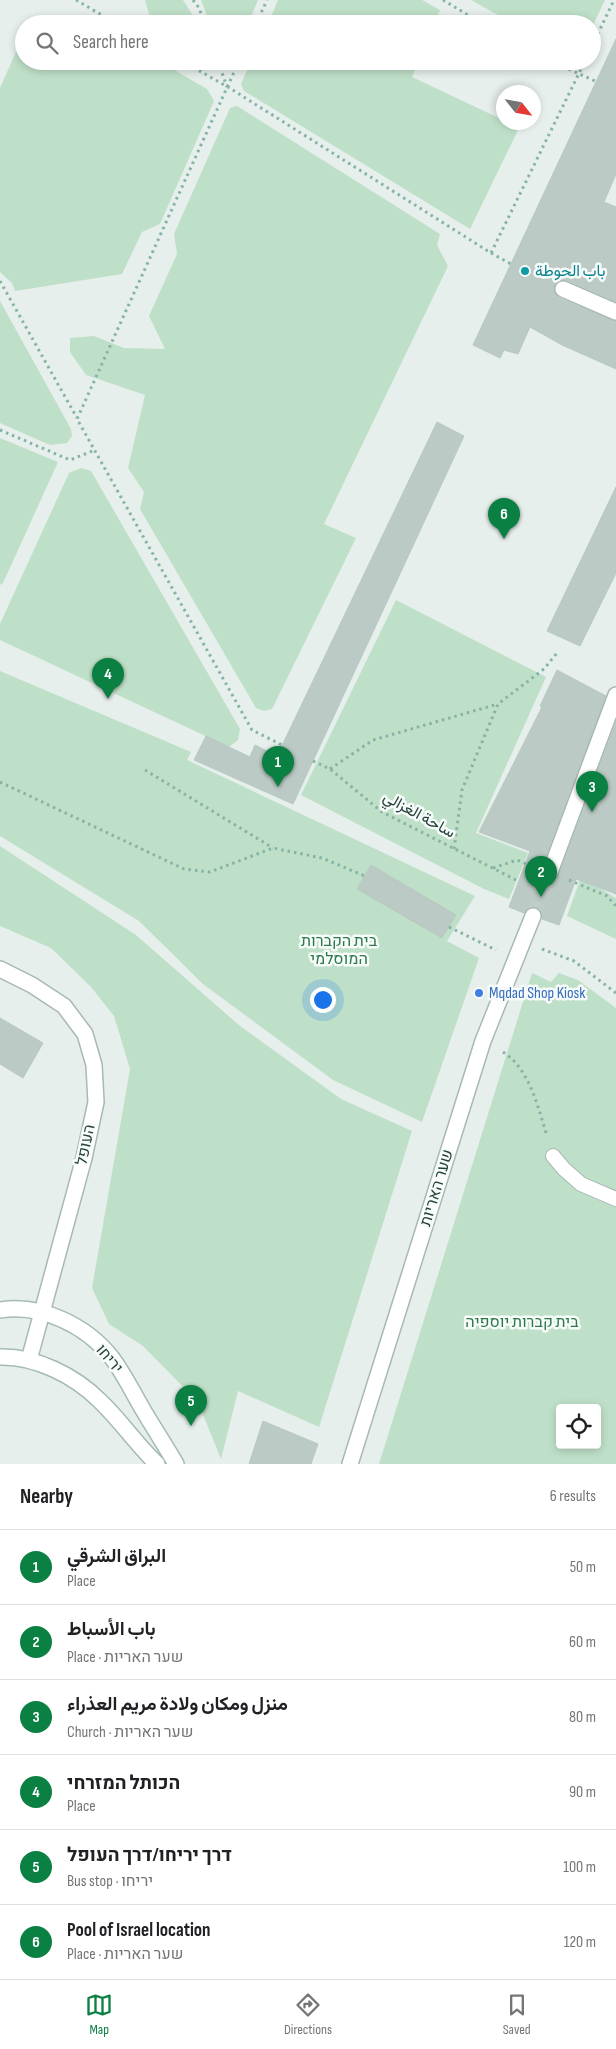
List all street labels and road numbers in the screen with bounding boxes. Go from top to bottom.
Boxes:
street label: ساحة الغزالي [378,787,458,845]
street label: העופל [72,1123,100,1167]
street label: שער האריות [416,1147,458,1229]
street label: יריחו [91,1341,127,1377]

